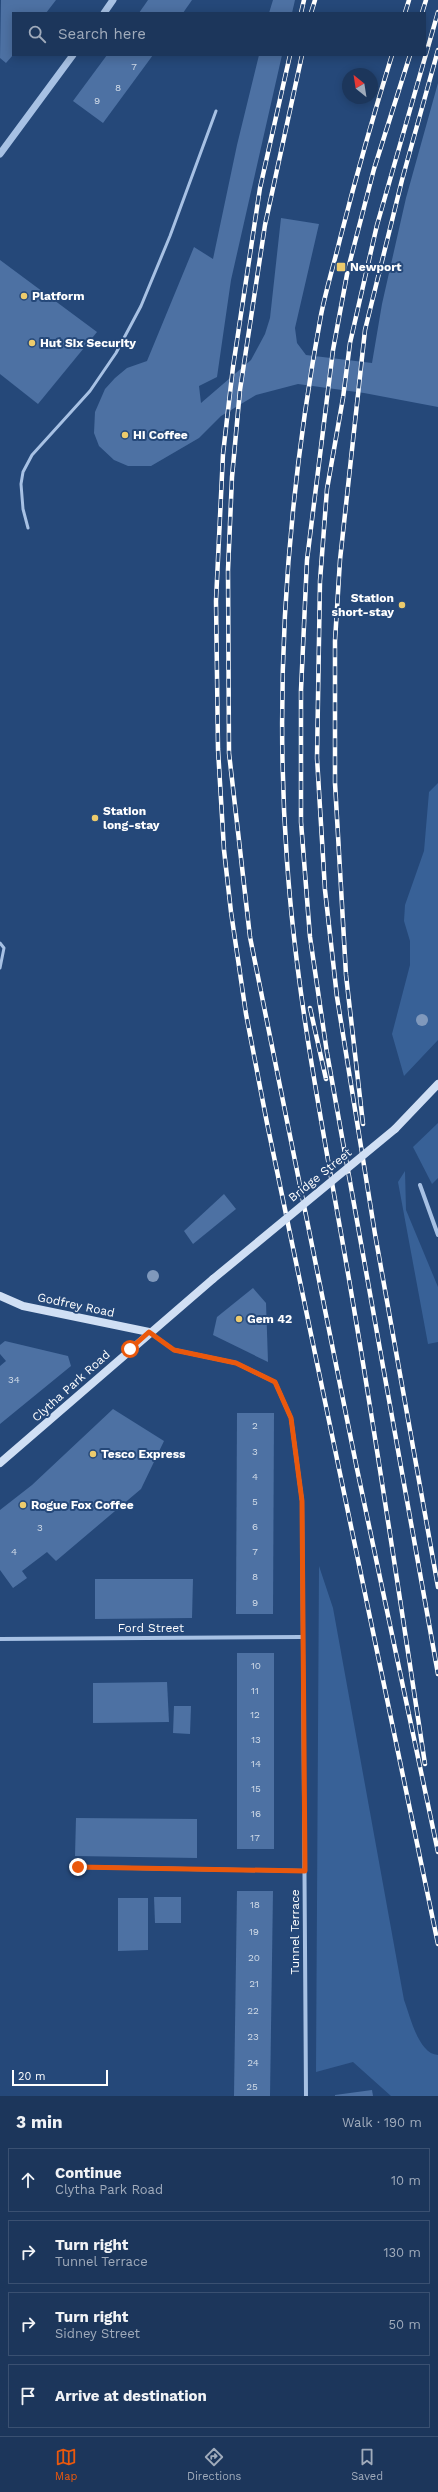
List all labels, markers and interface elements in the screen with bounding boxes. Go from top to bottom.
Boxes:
search box [12,12,426,56]
icon: search [26,23,48,45]
text: Search here [58,25,146,43]
house number: 7 [131,61,137,72]
north arrow [342,68,378,104]
house number: 8 [115,82,121,93]
house number: 9 [94,95,100,106]
place label: Newport [350,260,402,274]
marker: Newport [335,261,347,273]
place label: Platform [32,289,84,303]
marker: Platform [19,291,29,301]
place label: Hut Six Security [40,336,136,350]
marker: Hut Six Security [27,338,37,348]
place label: Hi Coffee [133,428,188,442]
marker: Hi Coffee [120,430,130,440]
place label: Station short-stay [332,591,394,619]
marker: Station short-stay [397,600,407,610]
place label: Station long-stay [103,804,160,832]
marker: Station long-stay [90,813,100,823]
street label: Bridge Street [286,1145,354,1205]
street label: Godfrey Road [36,1290,116,1320]
place label: Gem 42 [247,1312,292,1326]
marker: Gem 42 [234,1314,244,1324]
route start [121,1340,139,1358]
street label: Clytha Park Road [29,1347,113,1425]
house number: 34 [8,1374,20,1385]
house number: 2 [252,1420,258,1431]
house number: 3 [252,1446,258,1457]
place label: Tesco Express [101,1447,186,1461]
marker: Tesco Express [88,1449,98,1459]
house number: 4 [252,1471,258,1482]
house number: 5 [252,1496,258,1507]
place label: Rogue Fox Coffee [31,1498,134,1512]
marker: Rogue Fox Coffee [18,1500,28,1510]
house number: 6 [252,1521,258,1532]
house number: 3 [37,1522,43,1533]
house number: 4 [11,1546,17,1557]
house number: 7 [252,1546,258,1557]
house number: 8 [252,1571,258,1582]
house number: 9 [252,1597,258,1608]
street label: Ford Street [118,1621,184,1635]
house number: 10 [251,1660,261,1671]
house number: 11 [251,1685,259,1696]
house number: 12 [250,1709,260,1720]
house number: 13 [251,1734,261,1745]
house number: 14 [251,1758,261,1769]
house number: 15 [251,1783,261,1794]
house number: 16 [251,1808,261,1819]
house number: 17 [250,1832,260,1843]
route end [69,1858,87,1876]
street label: Tunnel Terrace [288,1889,302,1975]
house number: 18 [250,1899,260,1910]
house number: 19 [249,1926,259,1937]
house number: 20 [248,1952,260,1963]
house number: 21 [249,1978,259,1989]
house number: 22 [247,2005,259,2016]
house number: 23 [247,2031,259,2042]
house number: 24 [247,2057,259,2068]
scale bar [12,2068,108,2087]
text: 20 m [18,2070,46,2083]
house number: 25 [246,2081,258,2092]
text: 3 min [16,2112,62,2132]
text: Walk · 190 m [342,2115,422,2130]
text: Continue [55,2164,122,2182]
icon: ahead [17,2169,39,2191]
text: 10 m [391,2173,421,2188]
text: Clytha Park Road [55,2182,163,2197]
text: Turn right [55,2236,128,2254]
icon: right [17,2241,39,2263]
text: 130 m [383,2245,421,2260]
text: Tunnel Terrace [55,2254,148,2269]
text: Turn right [55,2308,128,2326]
icon: right [17,2313,39,2335]
text: 50 m [389,2317,421,2332]
text: Sidney Street [55,2326,140,2341]
icon: arrive [17,2385,39,2407]
text: Arrive at destination [55,2387,207,2405]
tab: Map [55,2446,77,2483]
tab: Directions [187,2446,241,2483]
tab: Saved [351,2446,383,2483]

